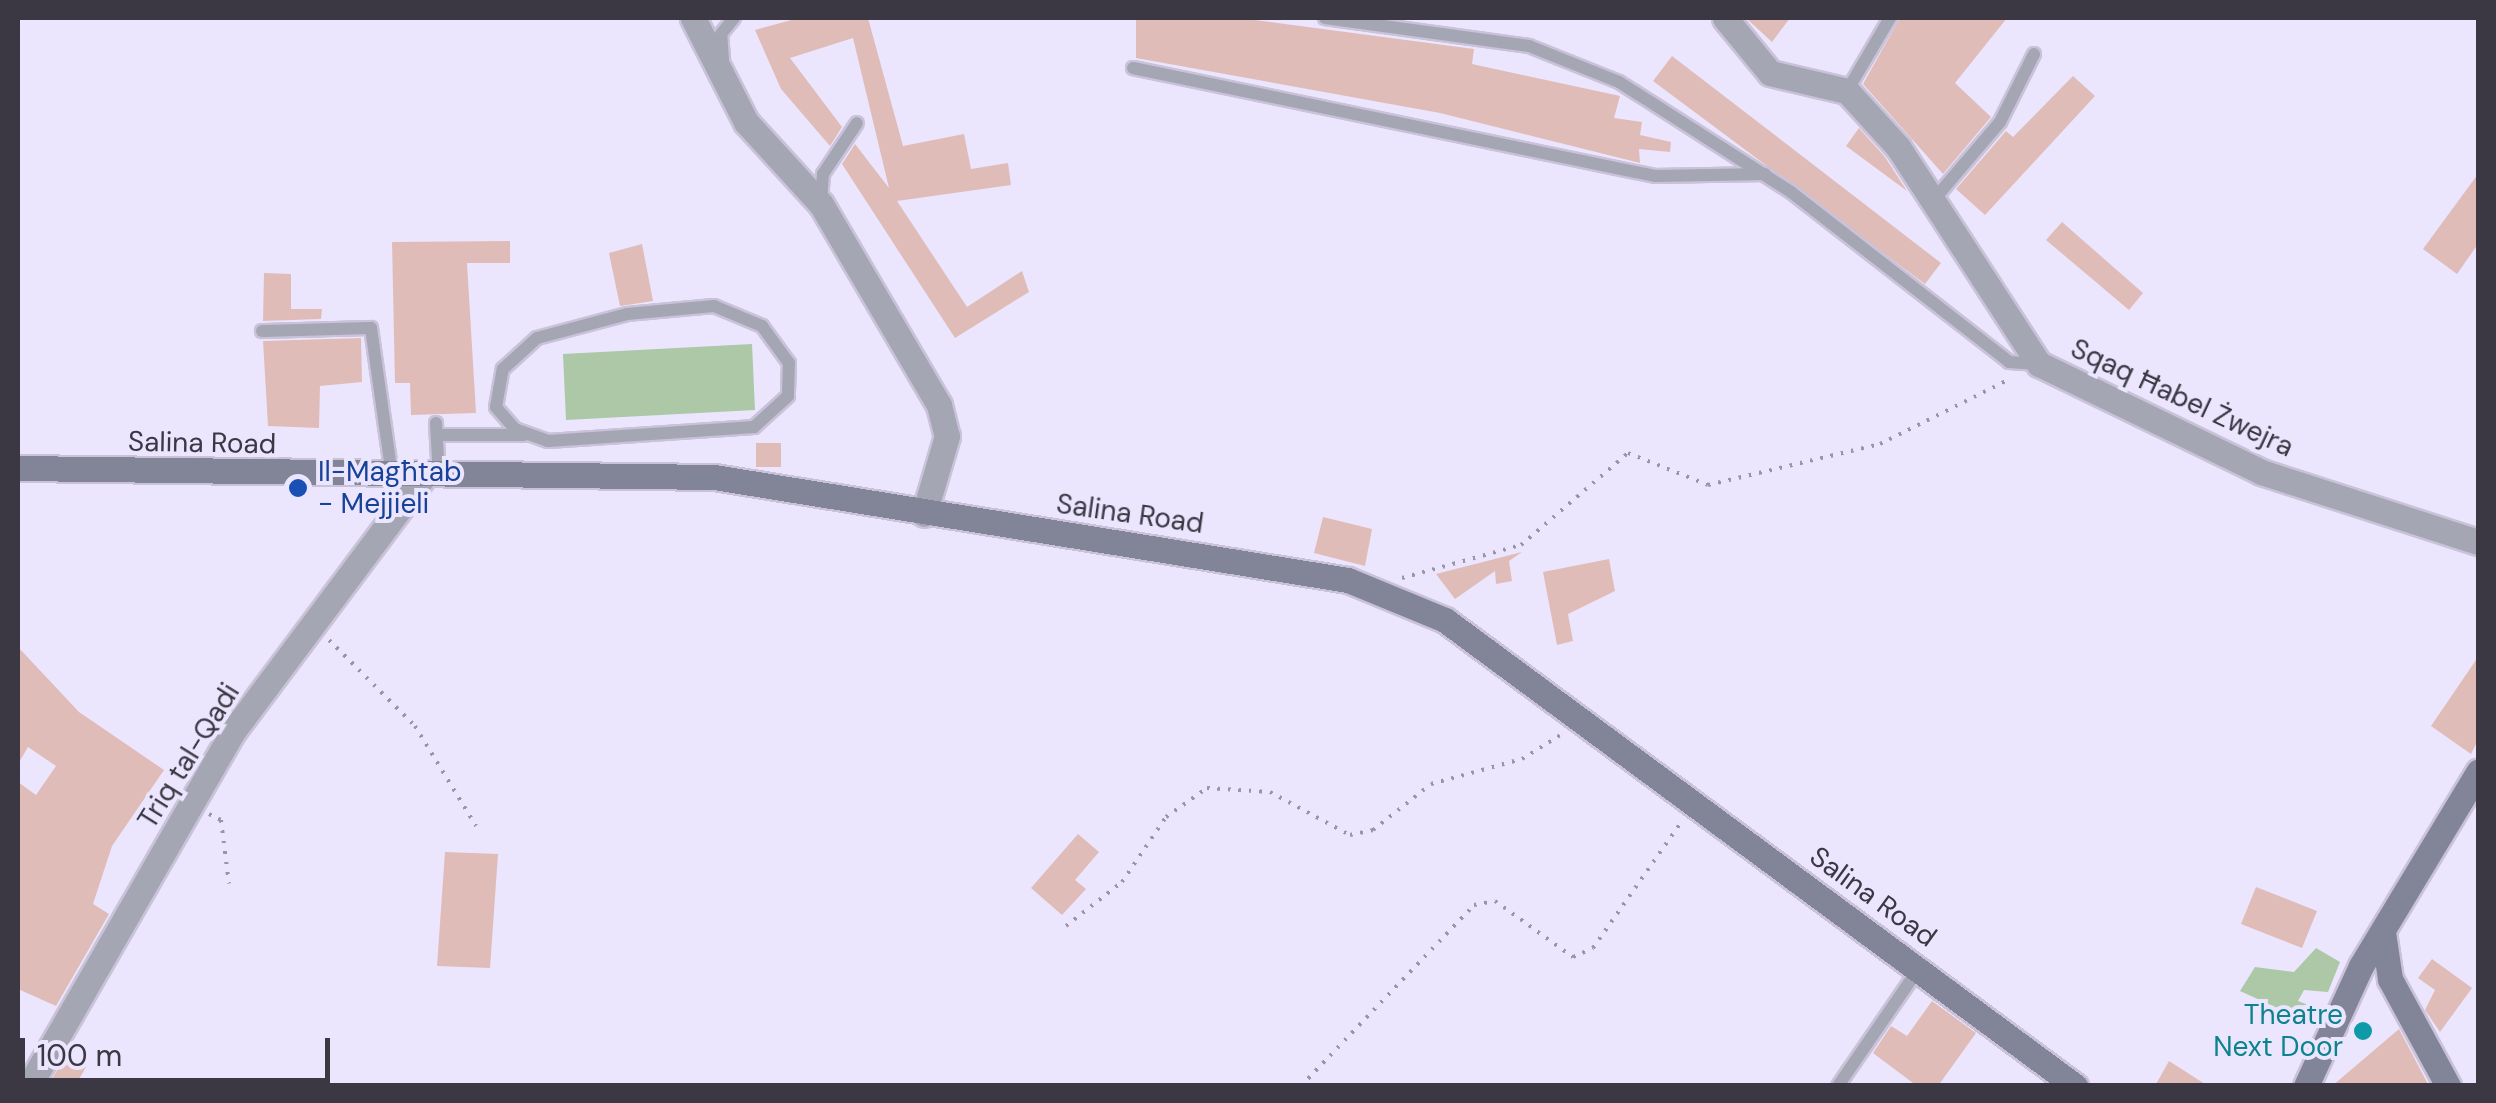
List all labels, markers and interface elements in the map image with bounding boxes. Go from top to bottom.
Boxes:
street label: Sqaq Ħabel Żwejra [2065,332,2299,464]
street label: Salina Road [128,425,276,461]
place label: Il-Magħtab - Mejjieli [318,455,461,521]
marker: Il-Magħtab - Mejjieli [287,477,309,499]
street label: Salina Road [1054,487,1206,541]
street label: Triq tal-Qadi [131,677,247,835]
street label: Salina Road [1803,840,1943,954]
place label: Theatre Next Door [2213,998,2343,1064]
scale bar [25,1018,335,1080]
marker: Theatre Next Door [2352,1020,2374,1042]
text: 100 m [37,1036,122,1075]

